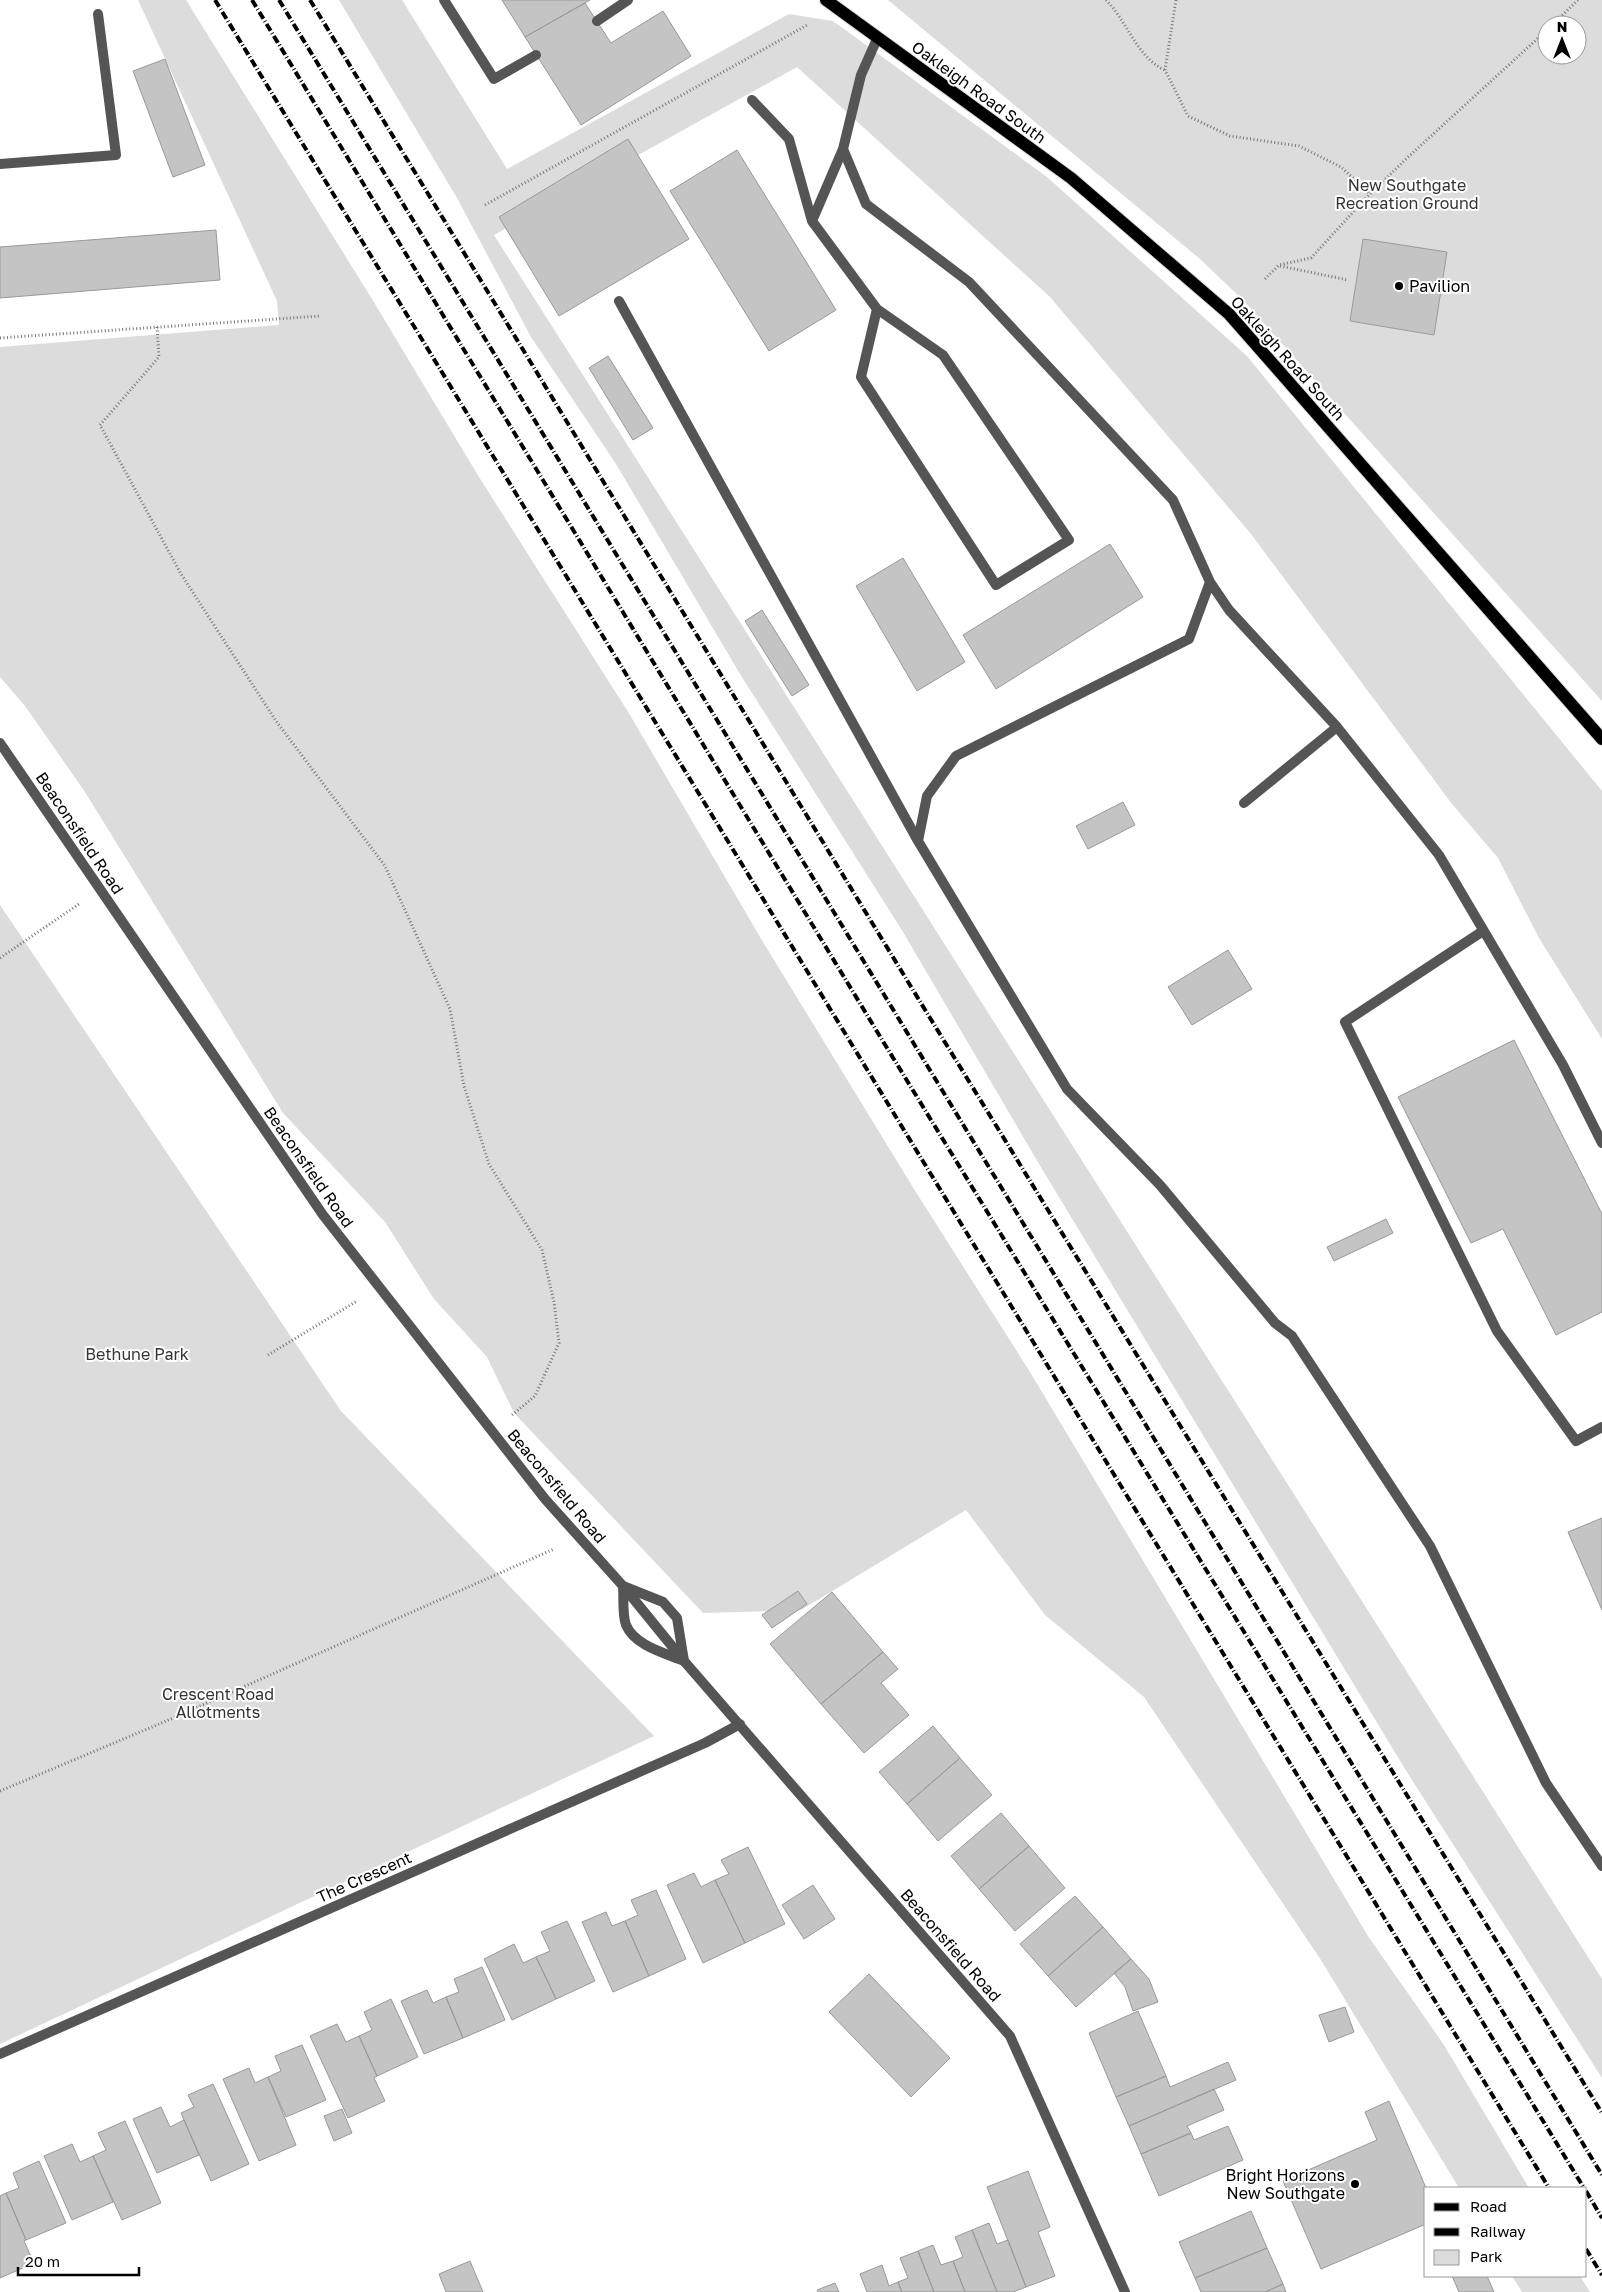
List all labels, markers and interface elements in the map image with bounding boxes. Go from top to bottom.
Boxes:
north arrow [1537,15,1587,65]
text: N [1557,18,1567,35]
street label: Oakleigh Road South [908,37,1050,147]
park label: New Southgate Recreation Ground [1335,175,1479,213]
place label: Pavilion [1409,276,1470,296]
marker: Pavilion [1393,280,1405,292]
street label: Oakleigh Road South [1227,291,1349,425]
street label: Beaconsfield Road [32,768,128,898]
street label: Beaconsfield Road [260,1103,358,1231]
park label: Bethune Park [85,1344,189,1364]
street label: Beaconsfield Road [503,1425,611,1547]
park label: Crescent Road Allotments [162,1684,274,1722]
street label: The Crescent [313,1847,415,1907]
street label: Beaconsfield Road [897,1884,1005,2006]
place label: Bright Horizons New Southgate [1225,2165,1345,2203]
marker: Bright Horizons New Southgate [1349,2178,1361,2190]
legend [1424,2187,1587,2277]
text: Road [1470,2197,1507,2215]
text: Railway [1470,2222,1526,2240]
scale bar [18,2244,139,2276]
text: Park [1470,2247,1503,2265]
text: 20 m [25,2252,60,2270]

